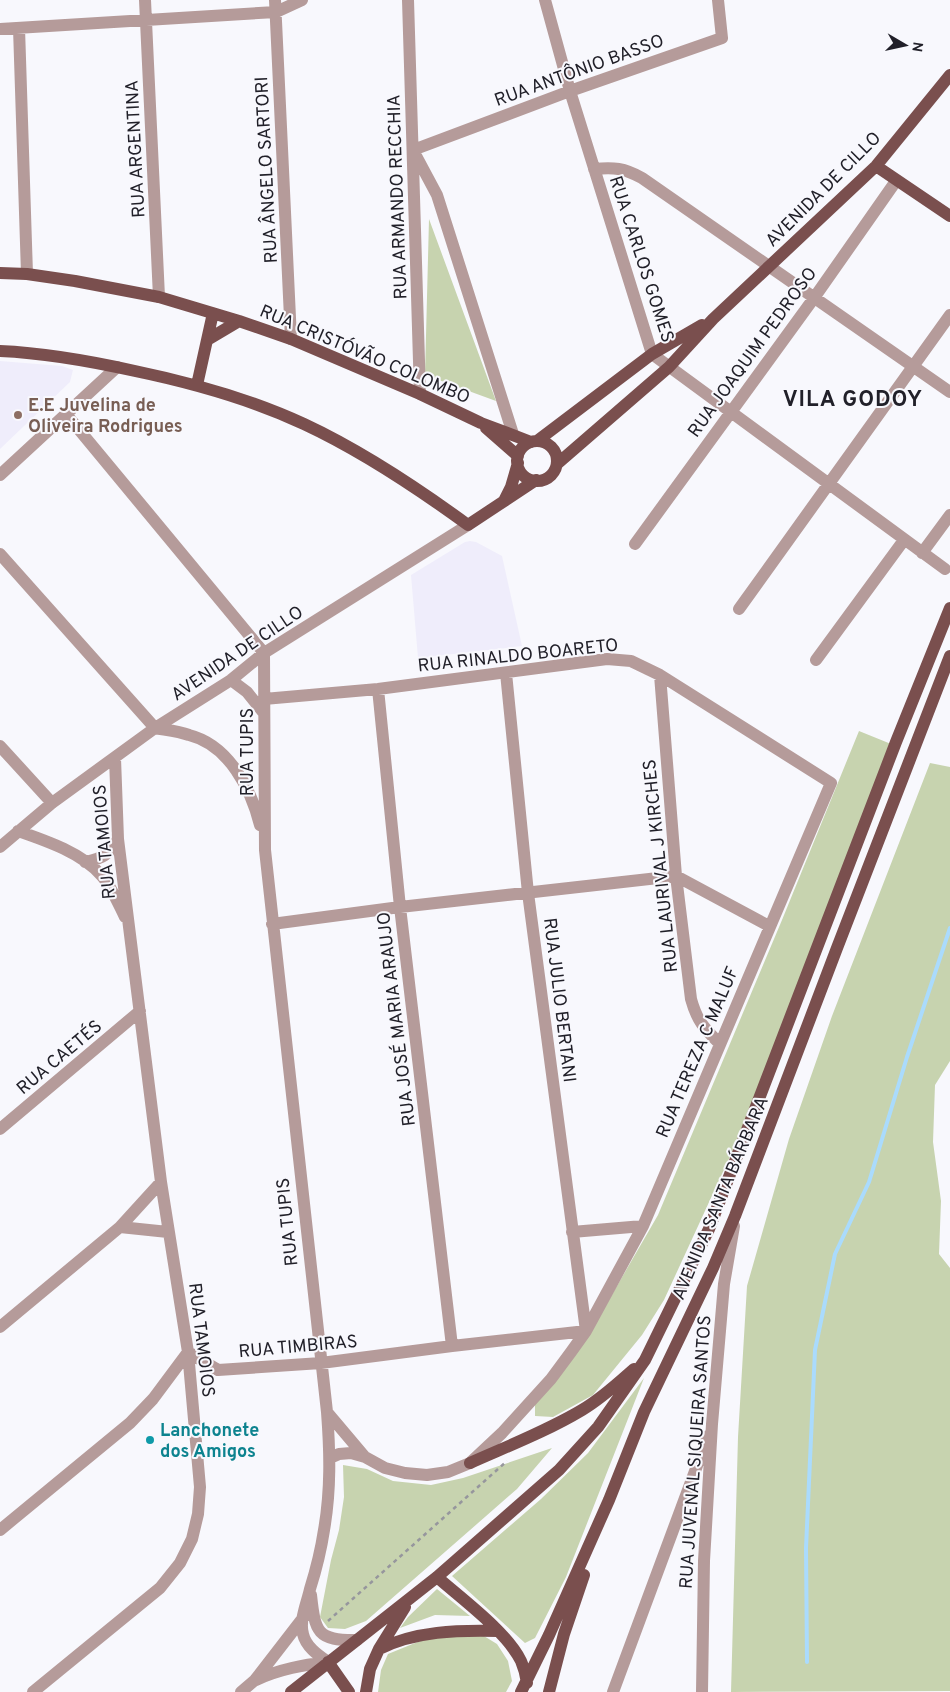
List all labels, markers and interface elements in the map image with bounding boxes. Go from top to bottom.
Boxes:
north arrow [880,20,930,70]
street label: RUA ANTÔNIO BASSO [491,28,667,113]
text: N [907,40,926,53]
street label: RUA ÂNGELO SARTORI [249,76,284,264]
street label: RUA ARGENTINA [121,79,152,218]
street label: RUA ARMANDO RECCHIA [383,94,414,300]
street label: AVENIDA DE CILLO [761,127,887,253]
street label: RUA CARLOS GOMES [603,173,678,346]
street label: RUA JOAQUIM PEDROSO [684,263,823,443]
street label: RUA CRISTÓVÃO COLOMBO [256,299,474,410]
district label: VILA GODOY [783,387,923,414]
place label: E.E Juvelina de Oliveira Rodrigues [28,395,183,439]
marker: E.E Juvelina de Oliveira Rodrigues [12,409,24,421]
street label: AVENIDA DE CILLO [167,602,308,707]
street label: RUA RINALDO BOARETO [417,635,620,678]
street label: RUA TUPIS [237,708,260,796]
street label: RUA LAURIVAL J KIRCHES [639,758,684,974]
street label: RUA TAMOIOS [89,783,122,900]
street label: RUA JOSÉ MARIA ARAUJO [371,910,422,1128]
street label: RUA JULIO BERTANI [537,916,580,1084]
street label: RUA TEREZA C MALUF [652,963,745,1142]
street label: RUA CAETÉS [11,1014,108,1101]
street label: AVENIDA SANTA BÁRBARA [666,1093,775,1304]
street label: RUA TUPIS [272,1177,305,1267]
street label: RUA TAMOIOS [182,1282,219,1399]
street label: RUA JUVENAL SIQUEIRA SANTOS [675,1314,718,1590]
street label: RUA TIMBIRAS [238,1331,359,1364]
place label: Lanchonete dos Amigos [160,1420,259,1464]
marker: Lanchonete dos Amigos [144,1434,156,1446]

